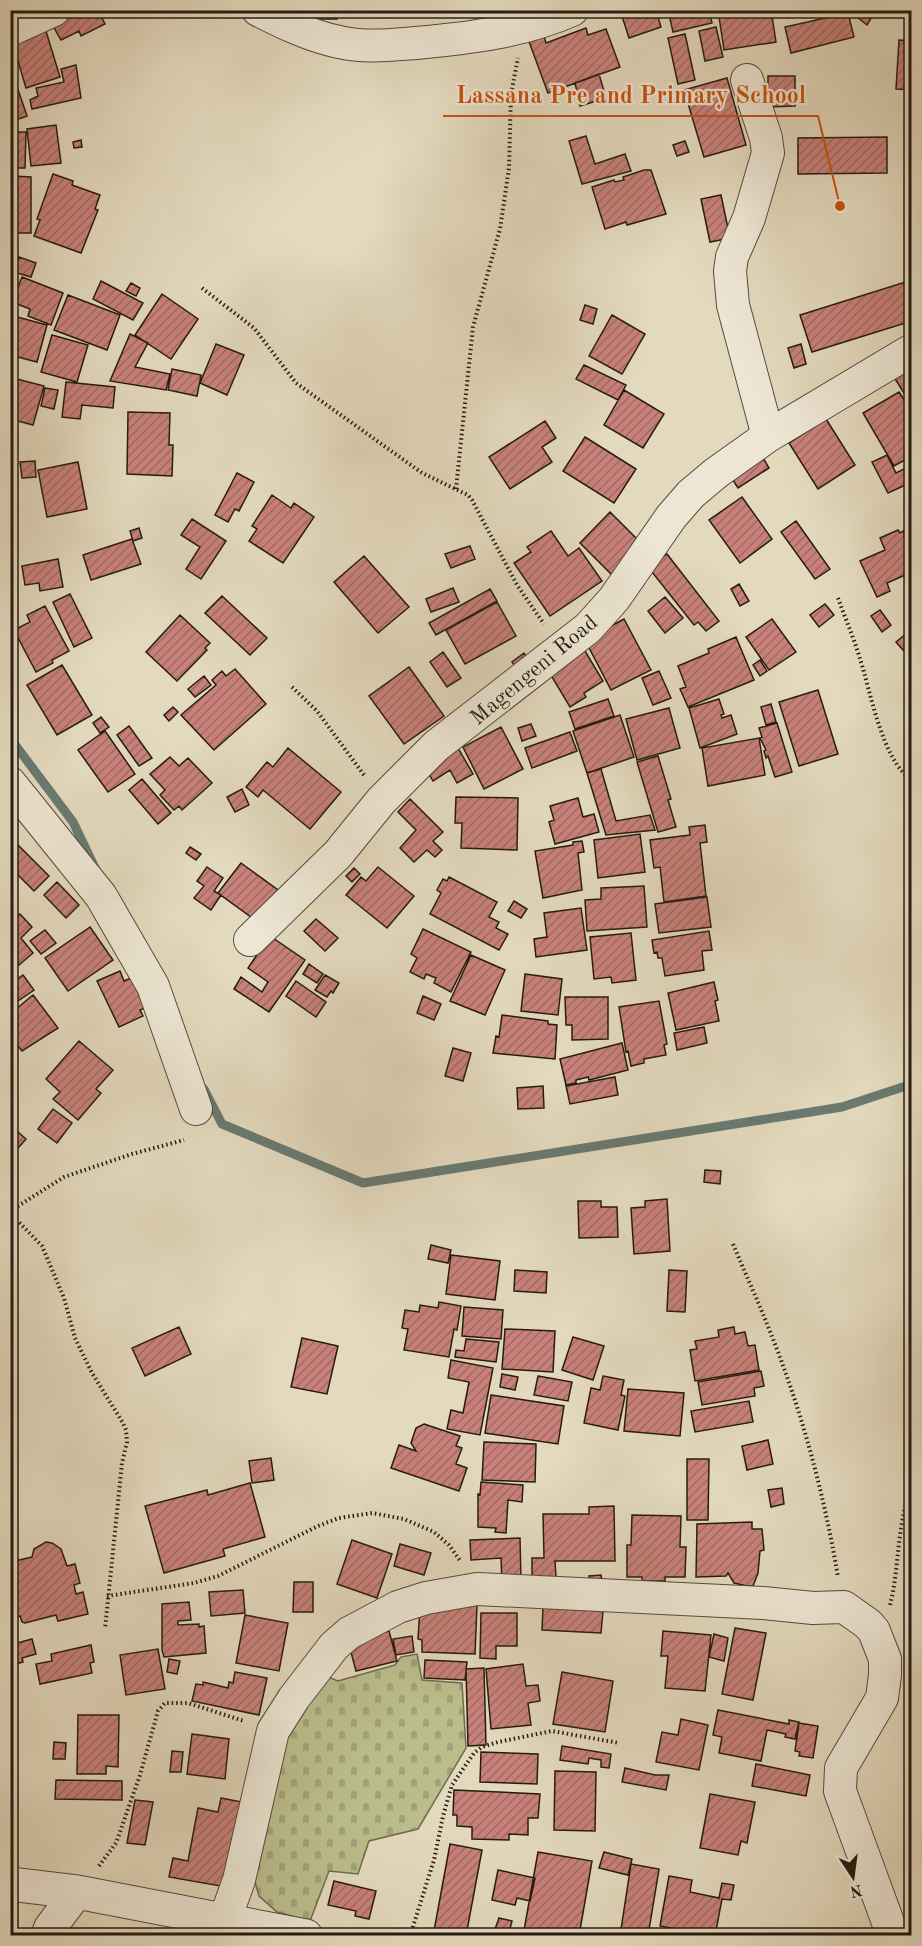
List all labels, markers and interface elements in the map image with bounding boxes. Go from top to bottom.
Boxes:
callout: Lassana Pre and Primary School [443,74,818,116]
text: Lassana Pre and Primary School [456,85,806,109]
street label: Magengeni Road [467,611,602,730]
north arrow [823,1847,883,1907]
text: N [847,1880,864,1899]

